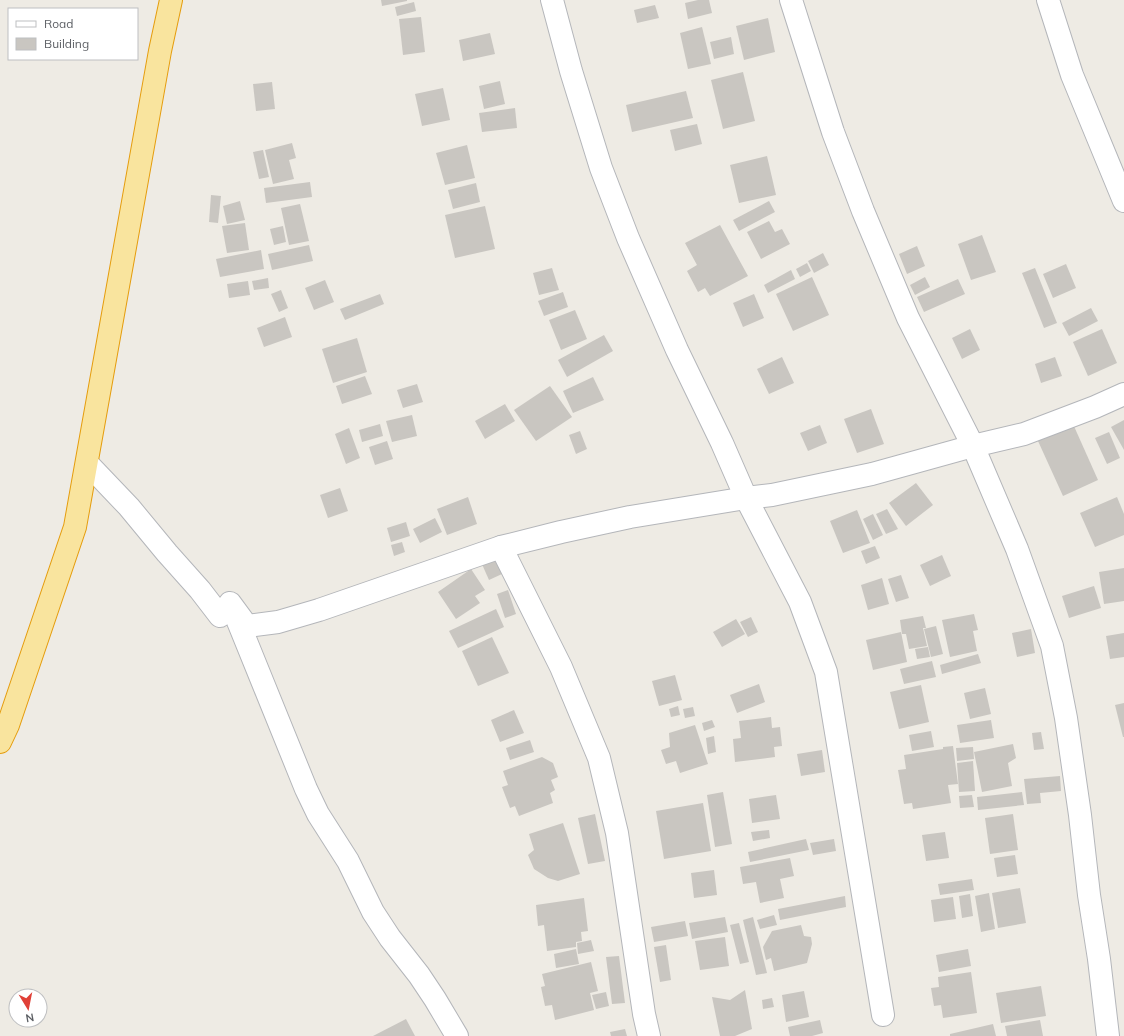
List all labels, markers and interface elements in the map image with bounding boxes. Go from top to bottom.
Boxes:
legend [8,8,138,60]
text: Road [44,16,73,31]
text: Building [44,36,89,51]
north arrow [8,988,48,1028]
text: N [24,1010,35,1025]

